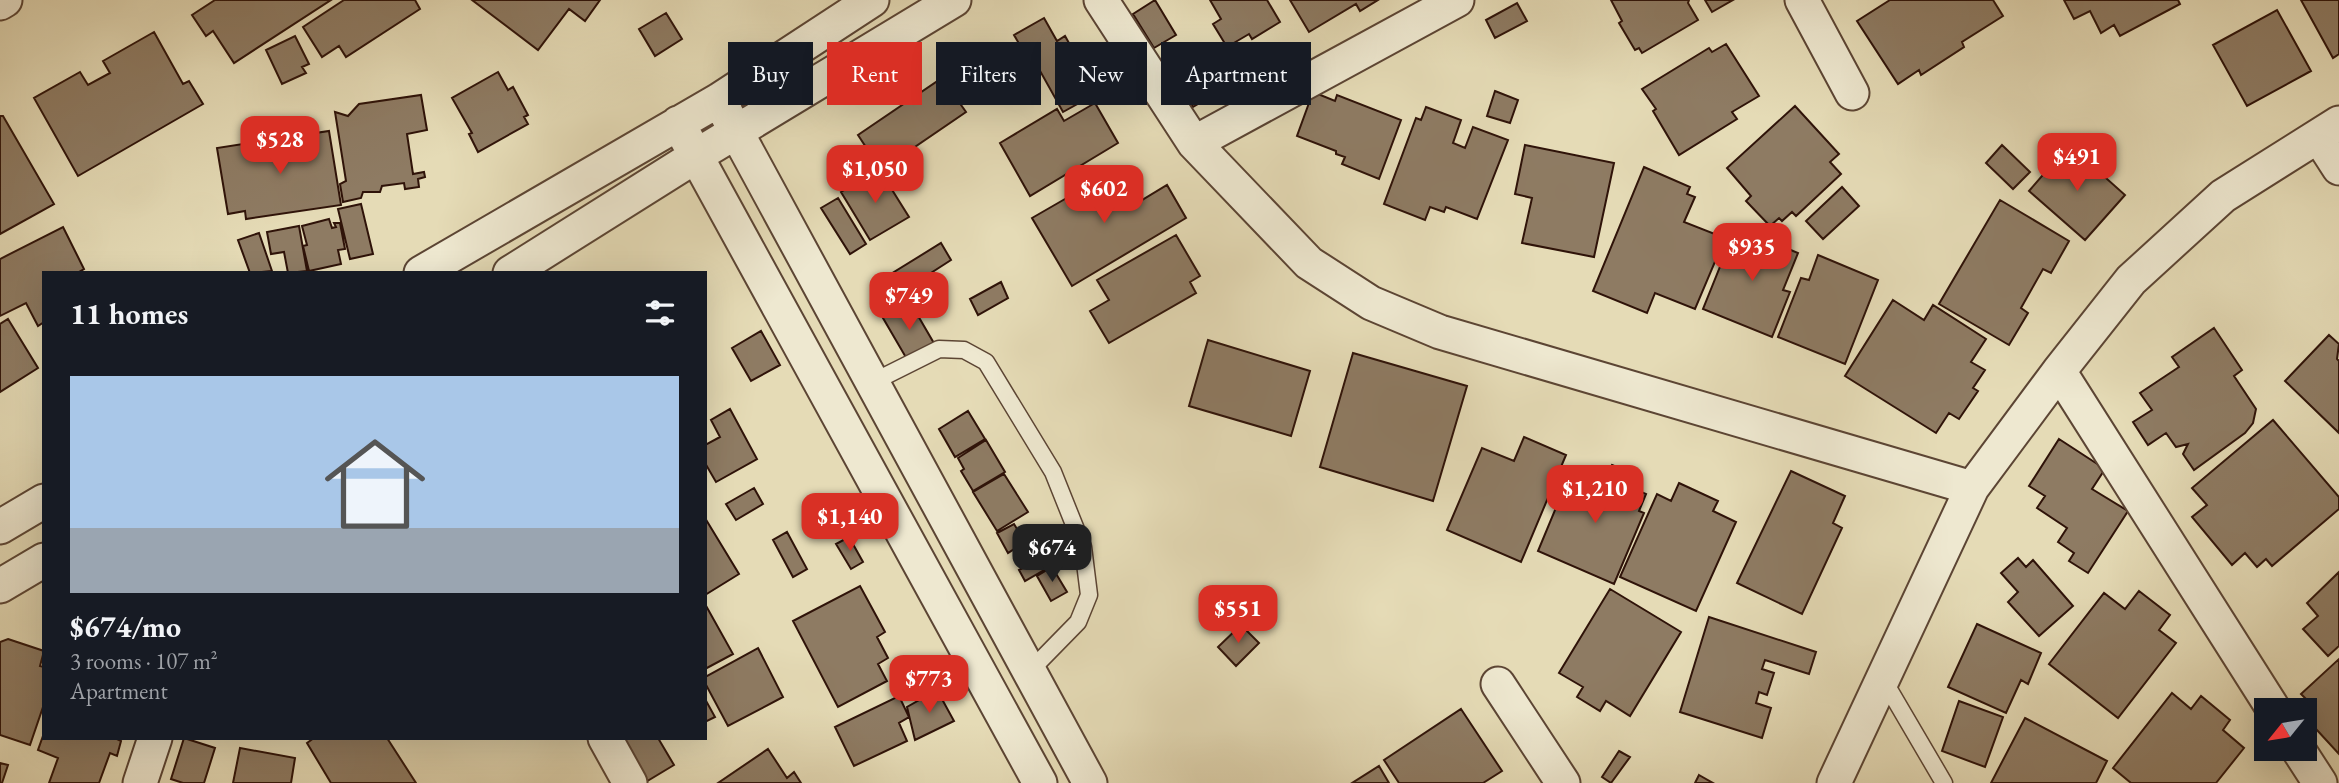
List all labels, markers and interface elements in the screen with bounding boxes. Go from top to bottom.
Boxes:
chip: Buy [728,42,813,105]
chip: Rent [827,42,922,105]
chip: Filters [936,42,1041,105]
chip: New [1055,42,1147,105]
chip: Apartment [1161,42,1311,105]
pin: $528 [239,116,321,176]
text: $528 [256,124,304,154]
pin: $491 [2036,134,2118,193]
text: $491 [2053,141,2101,171]
pin: $1,050 [818,146,932,205]
text: $1,050 [843,153,907,183]
pin: $602 [1063,166,1145,225]
text: $602 [1080,173,1128,203]
pin: $935 [1711,224,1793,283]
text: $935 [1728,231,1776,261]
pin: $749 [868,272,950,332]
text: $749 [885,280,933,310]
text: 11 homes [70,294,188,333]
icon: filters [641,294,679,332]
icon: home [312,421,438,547]
pin: $1,210 [1538,466,1652,525]
text: $1,210 [1563,473,1627,503]
pin: $1,140 [793,494,907,553]
text: $1,140 [818,501,882,531]
pin: $674 [1011,524,1093,584]
text: $674 [1028,532,1076,562]
pin: $551 [1197,586,1279,645]
text: $551 [1214,593,1262,623]
text: $674/mo [70,607,181,646]
text: 3 rooms · 107 m² [70,646,218,676]
pin: $773 [888,656,970,715]
text: $773 [905,663,953,693]
text: Apartment [70,676,168,706]
north arrow [2254,698,2317,761]
map controls [2254,698,2317,761]

